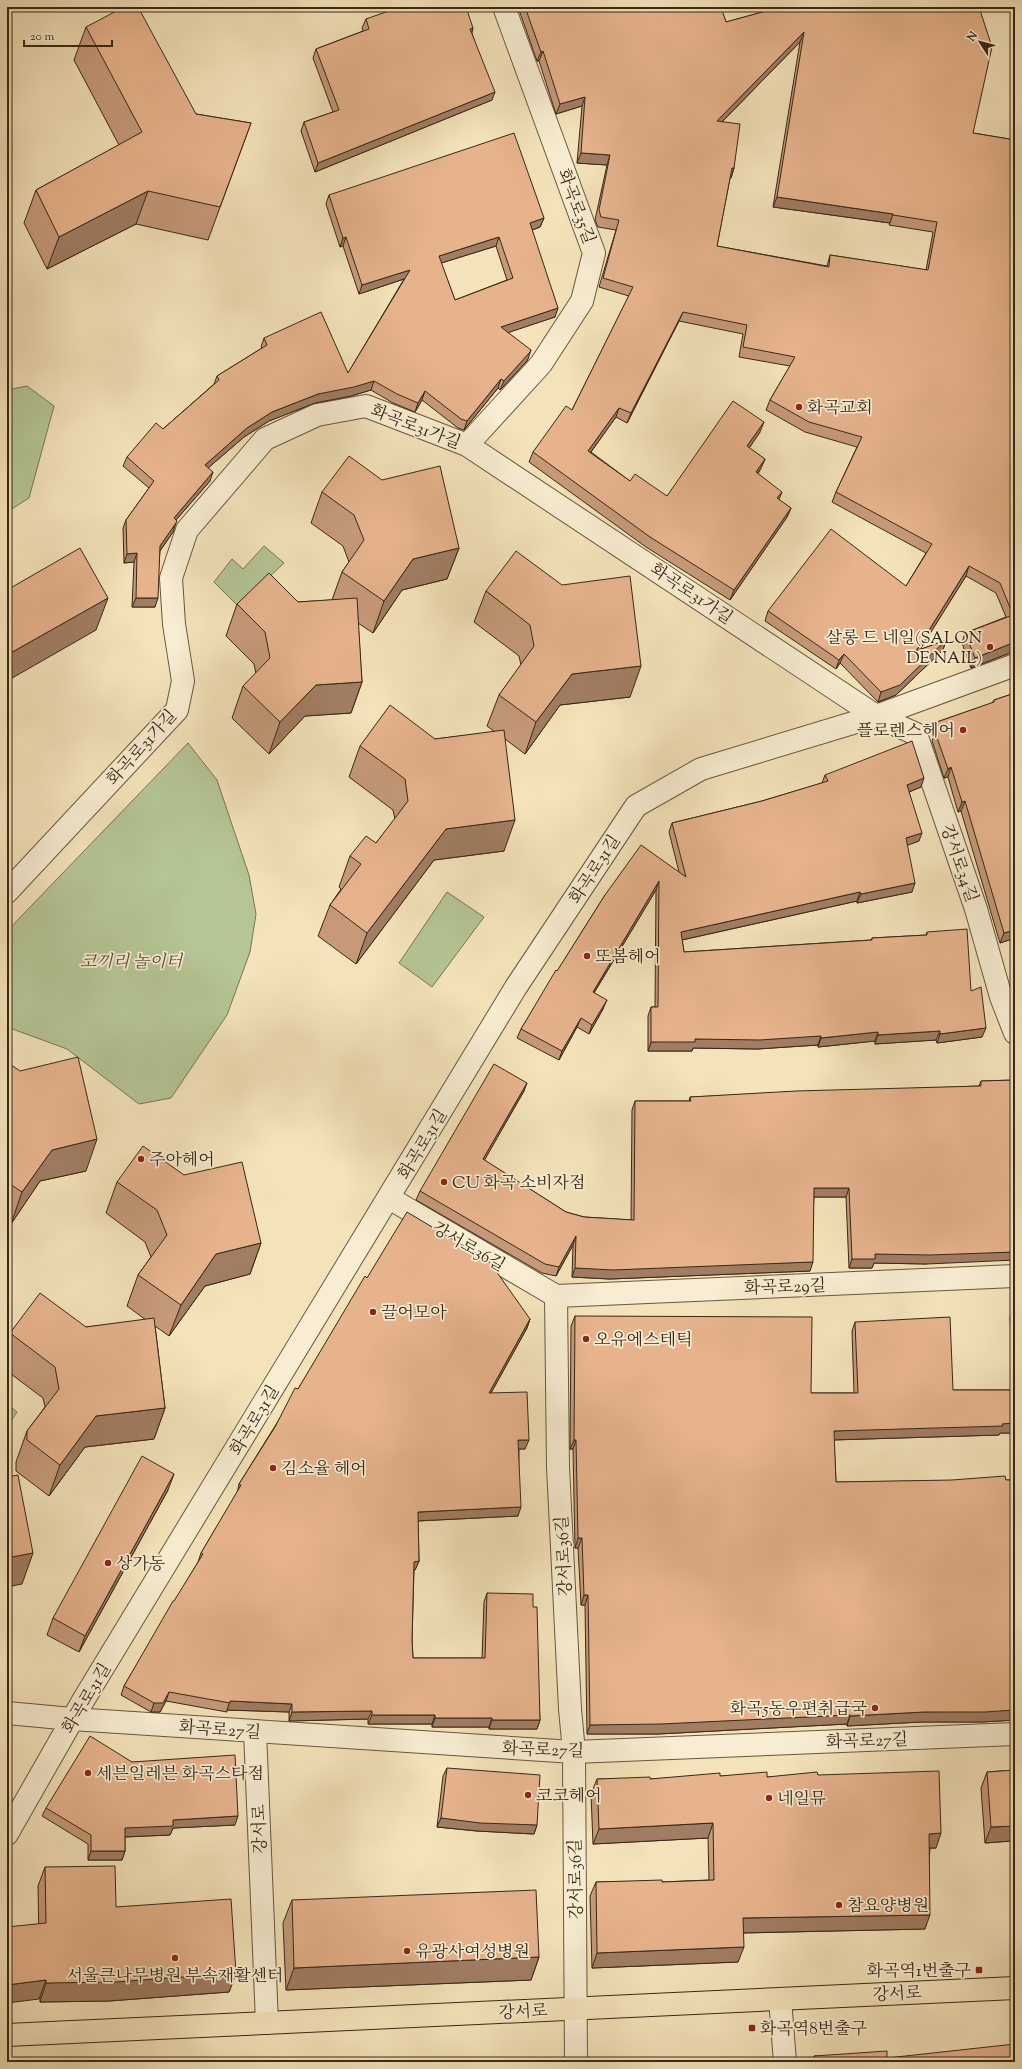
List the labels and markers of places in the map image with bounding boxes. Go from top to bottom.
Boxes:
place label: 화곡교회 [807,397,873,421]
marker: 화곡교회 [794,402,804,412]
place label: 살롱 드 네일(SALON DE NAIL) [826,627,982,671]
marker: 살롱 드 네일(SALON DE NAIL) [985,642,995,652]
place label: 플로렌스헤어 [856,720,955,744]
marker: 플로렌스헤어 [958,725,968,735]
place label: 또봄헤어 [595,946,661,970]
marker: 또봄헤어 [582,951,592,961]
place label: 주아헤어 [149,1149,215,1173]
marker: 주아헤어 [136,1154,146,1164]
place label: CU 화곡 소비자점 [452,1172,585,1196]
marker: CU 화곡 소비자점 [439,1177,449,1187]
place label: 끌어모아 [381,1302,447,1326]
marker: 끌어모아 [368,1307,378,1317]
place label: 오유에스테틱 [594,1329,693,1353]
marker: 오유에스테틱 [581,1334,591,1344]
place label: 김소율 헤어 [281,1458,367,1482]
marker: 김소율 헤어 [268,1463,278,1473]
place label: 상가동 [116,1553,166,1577]
marker: 상가동 [103,1558,113,1568]
place label: 화곡5동우편취급국 [730,1698,868,1722]
marker: 화곡5동우편취급국 [870,1703,880,1713]
place label: 세븐일레븐 화곡스타점 [96,1763,264,1787]
marker: 세븐일레븐 화곡스타점 [83,1768,93,1778]
place label: 코코헤어 [536,1785,602,1809]
place label: 네일뮤 [777,1788,827,1812]
marker: 코코헤어 [523,1790,533,1800]
marker: 네일뮤 [764,1793,774,1803]
place label: 참요양병원 [847,1895,929,1919]
marker: 참요양병원 [834,1900,844,1910]
place label: 유광사여성병원 [415,1941,530,1965]
marker: 유광사여성병원 [402,1946,412,1956]
marker: 서울큰나무병원 부속재활센터 [170,1953,180,1963]
place label: 화곡역1번출구 [867,1960,972,1984]
place label: 서울큰나무병원 부속재활센터 [66,1965,284,1989]
marker: 화곡역1번출구 [974,1965,984,1975]
place label: 화곡역8번출구 [760,2018,868,2042]
marker: 화곡역8번출구 [747,2023,757,2033]

